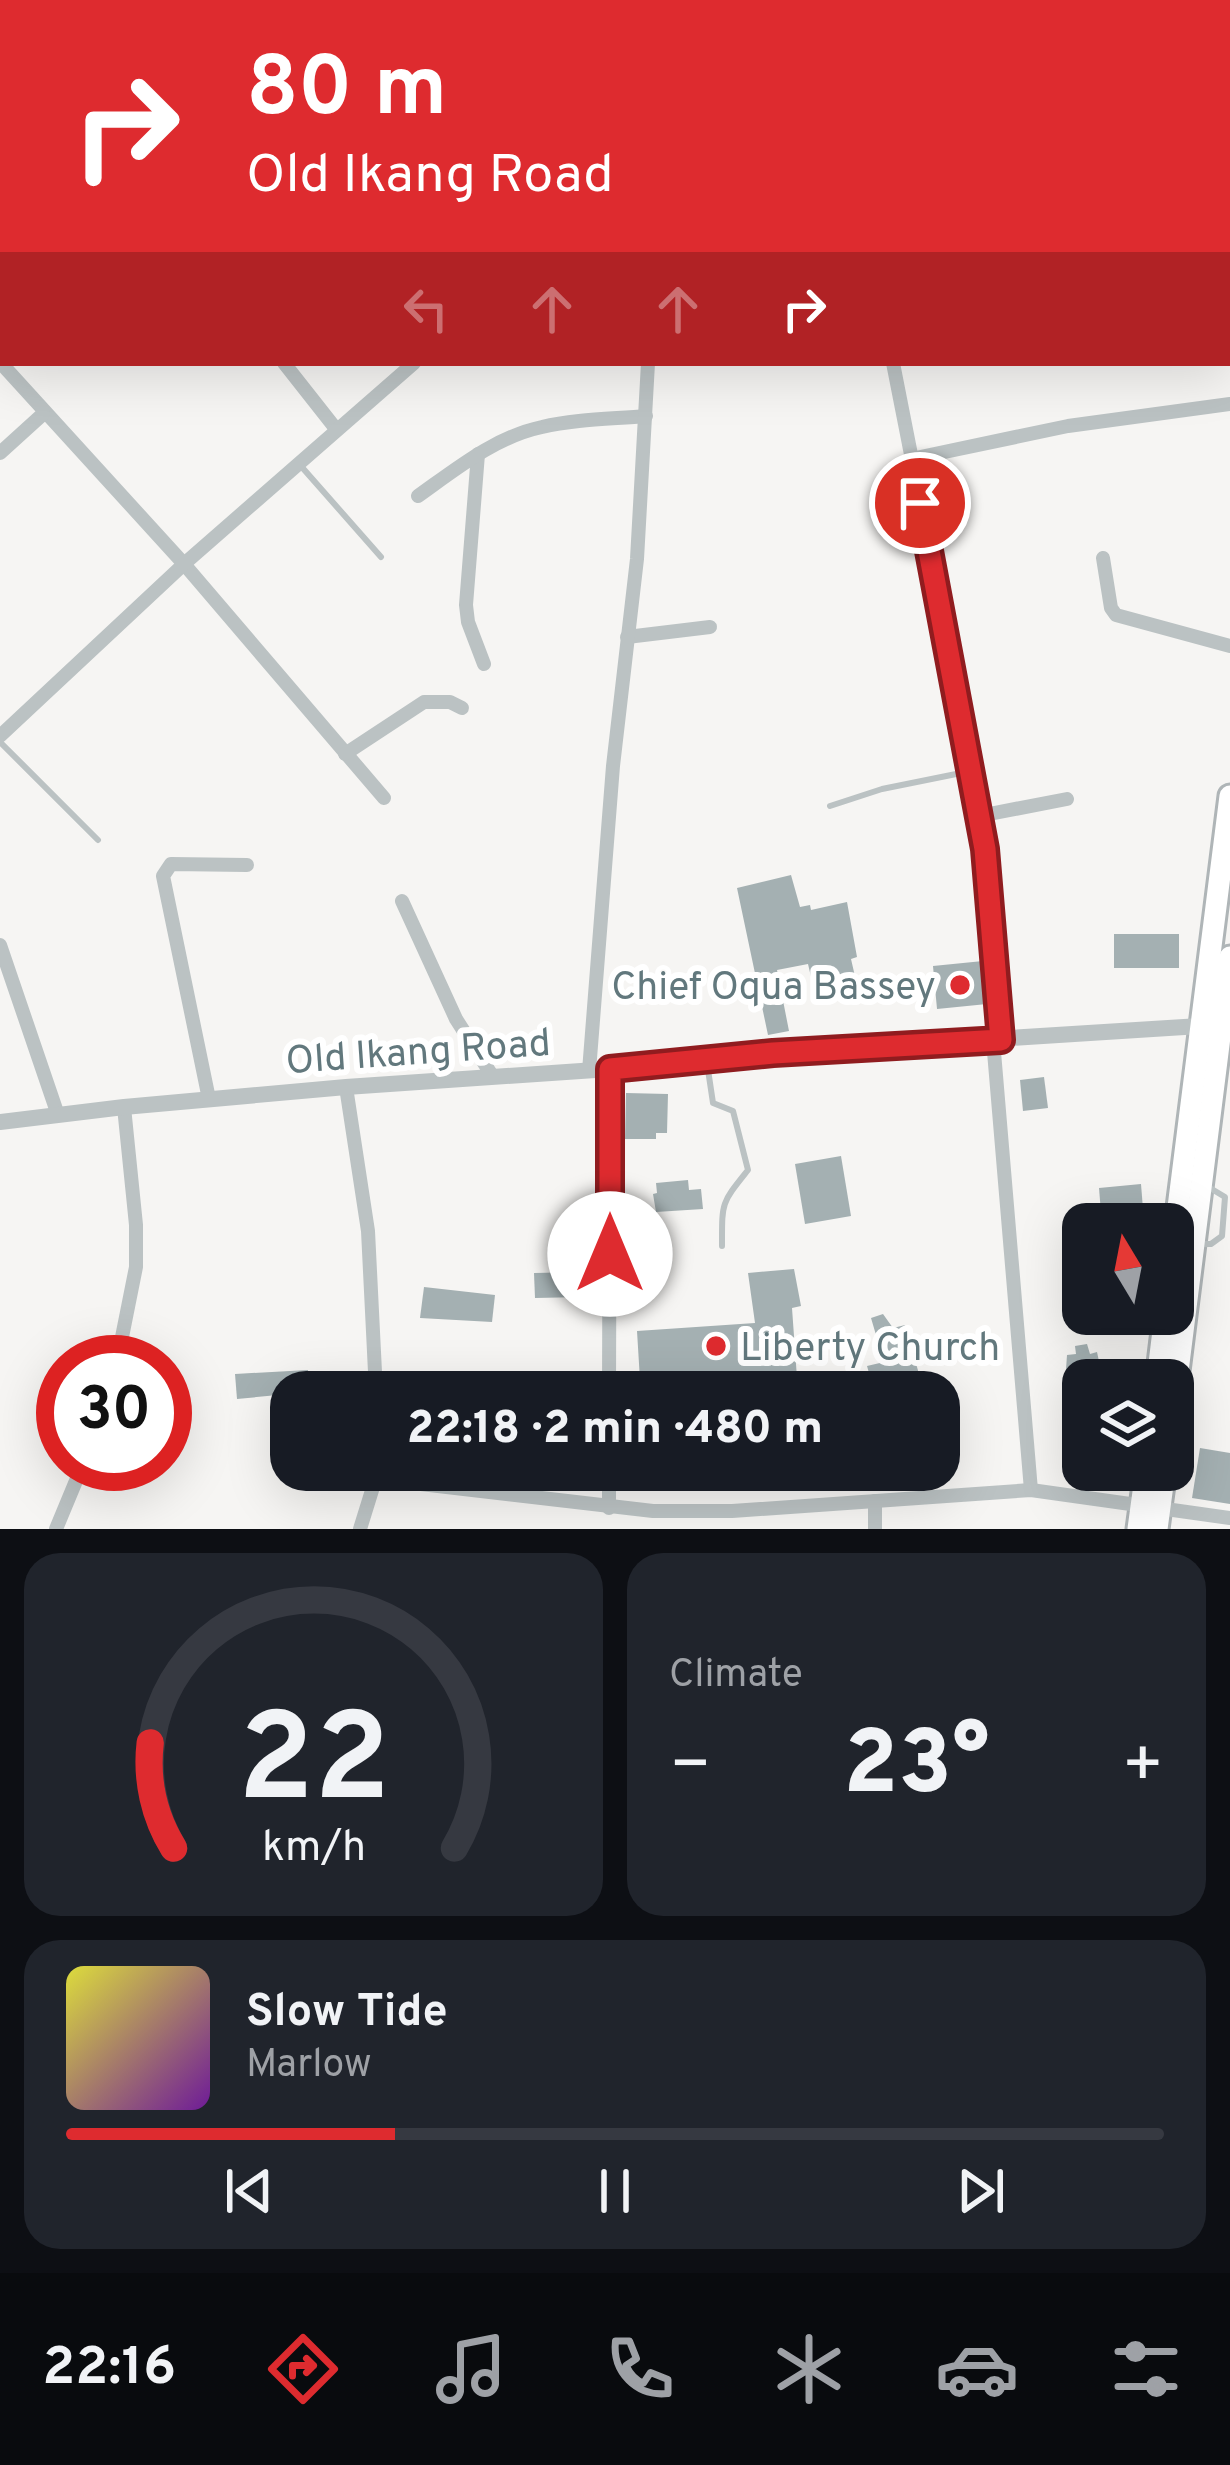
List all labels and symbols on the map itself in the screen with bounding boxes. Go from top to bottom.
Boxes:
pin [869,452,971,554]
place label: Chief Oqua Bassey [611,965,936,1014]
marker: Chief Oqua Bassey [947,972,973,998]
street label: Old Ikang Road [284,1021,552,1088]
position arrow [547,1191,673,1317]
north arrow [1062,1203,1194,1335]
place label: Liberty Church [740,1326,1000,1375]
marker: Liberty Church [703,1333,729,1359]
speed limit sign: 30 [36,1335,192,1491]

